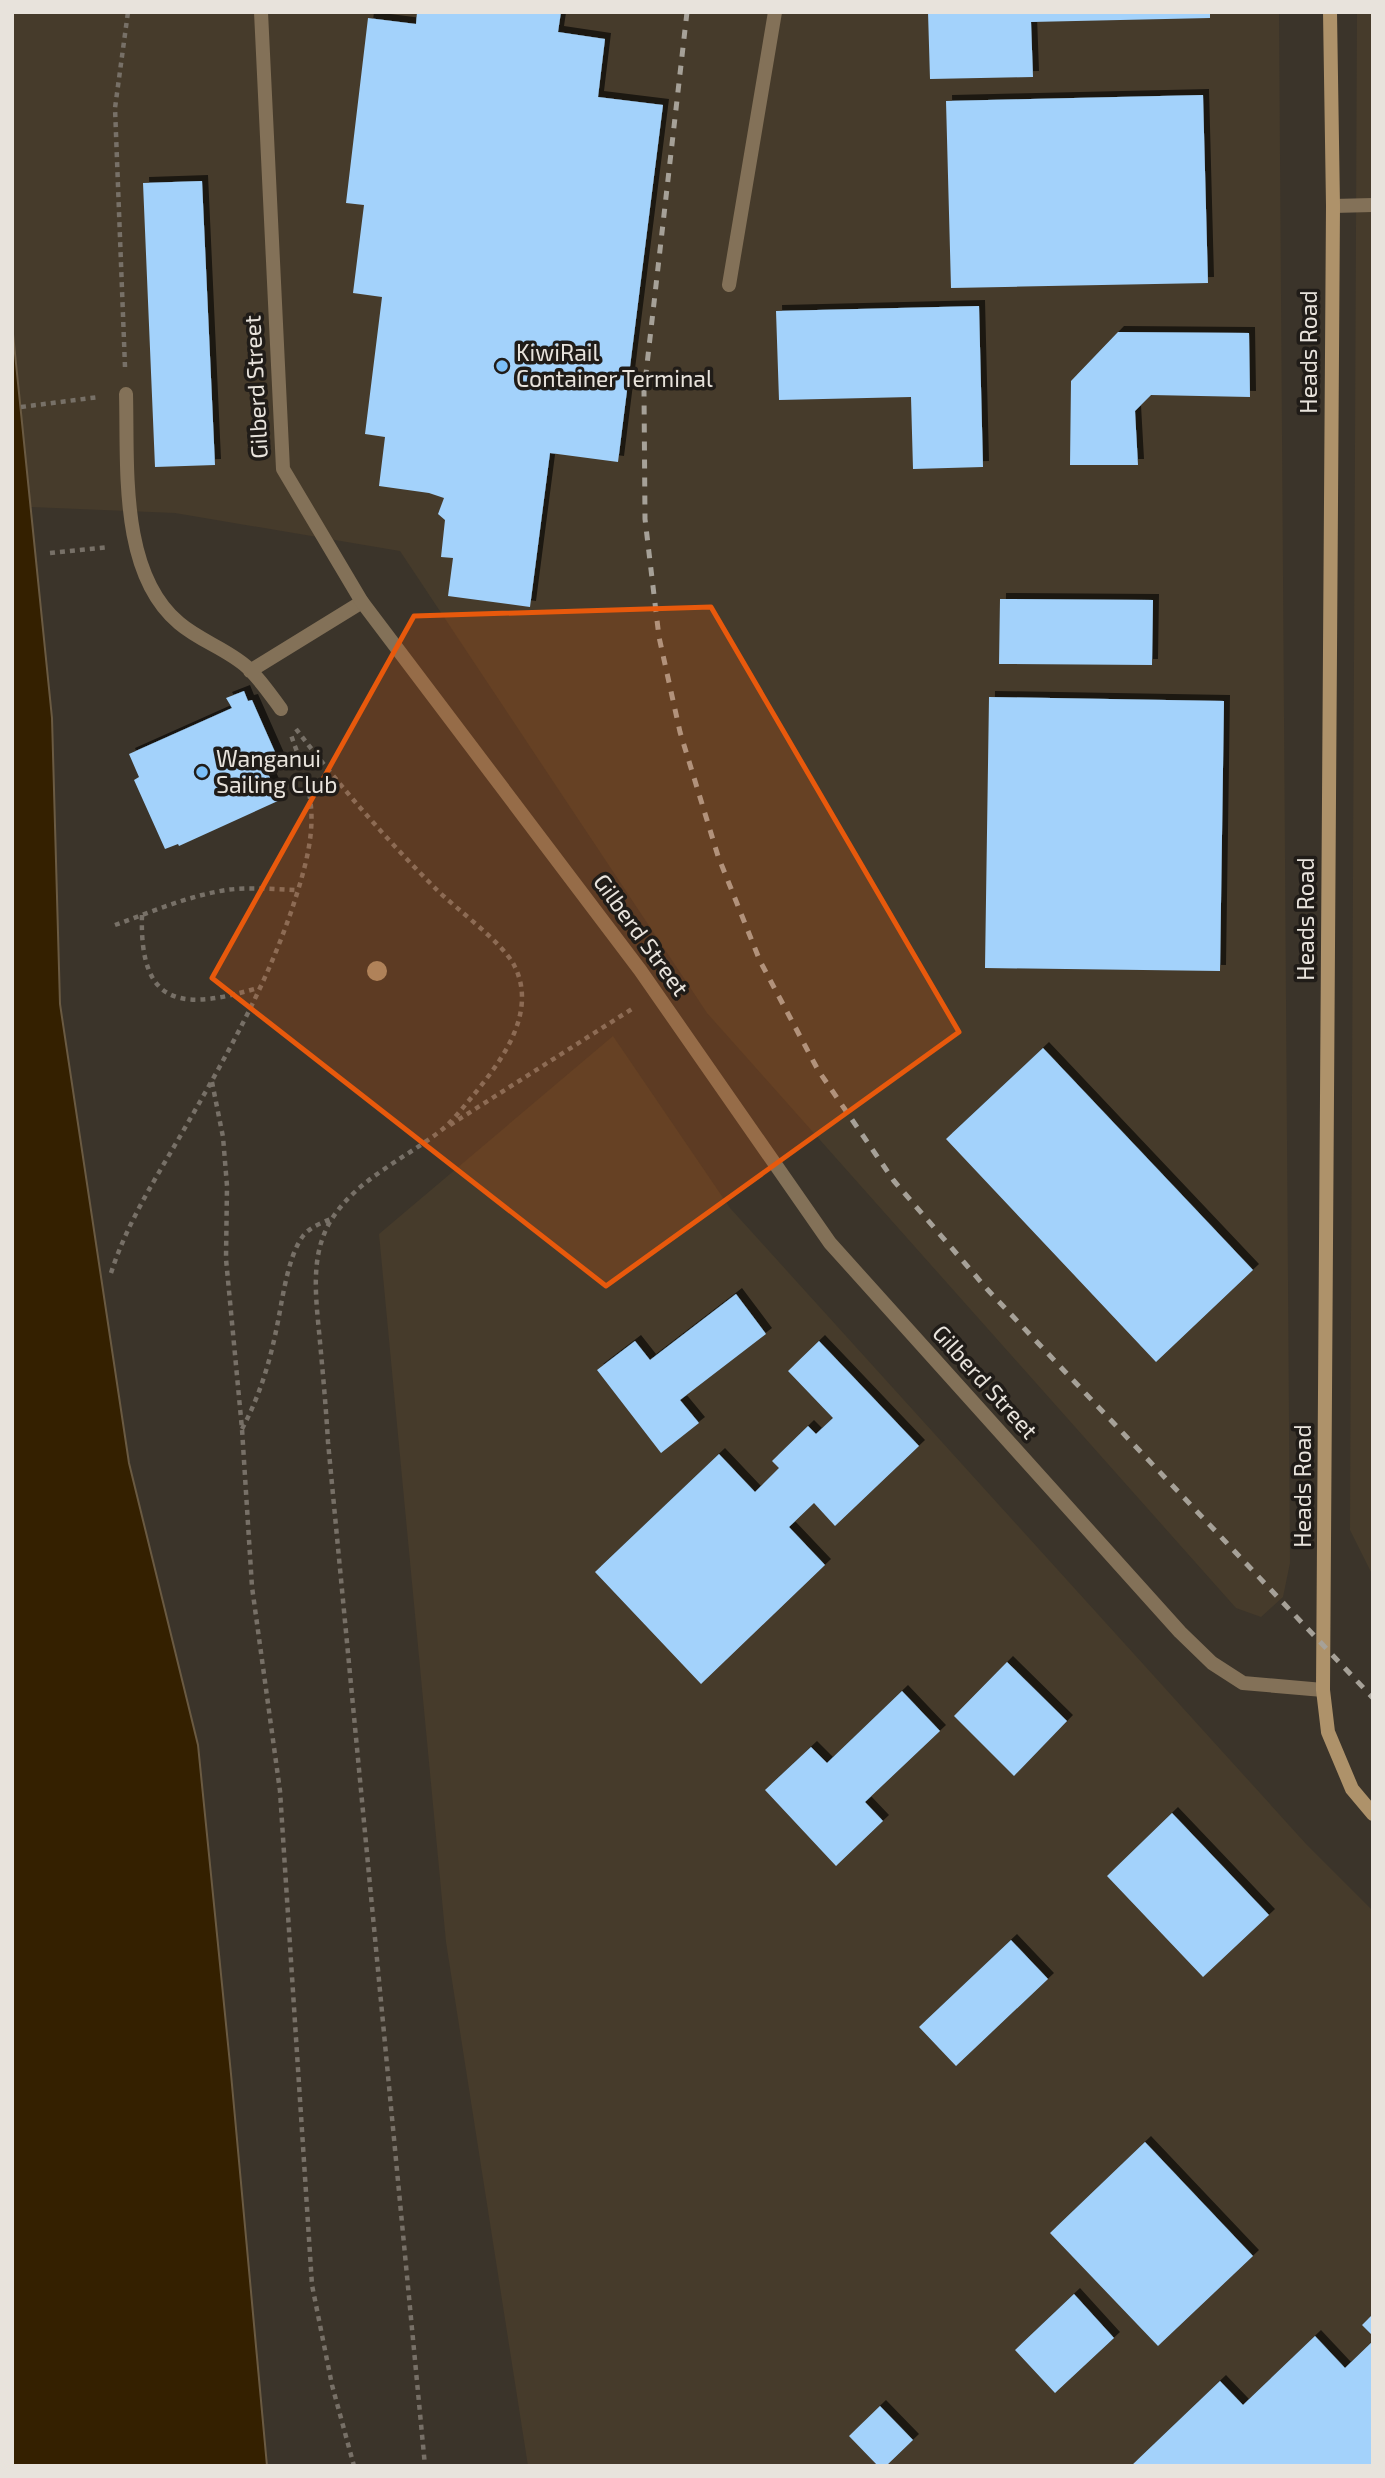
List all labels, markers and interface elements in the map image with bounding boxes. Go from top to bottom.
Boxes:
street label: Heads Road [1294,290,1322,414]
street label: Gilberd Street [237,314,273,460]
place label: KiwiRail Container Terminal [516,338,713,392]
marker: KiwiRail Container Terminal [494,358,510,374]
place label: Wanganui Sailing Club [216,744,337,798]
marker: Wanganui Sailing Club [194,764,210,780]
street label: Heads Road [1291,857,1319,981]
street label: Gilberd Street [588,868,695,1001]
street label: Gilberd Street [927,1319,1044,1444]
street label: Heads Road [1288,1424,1316,1548]

